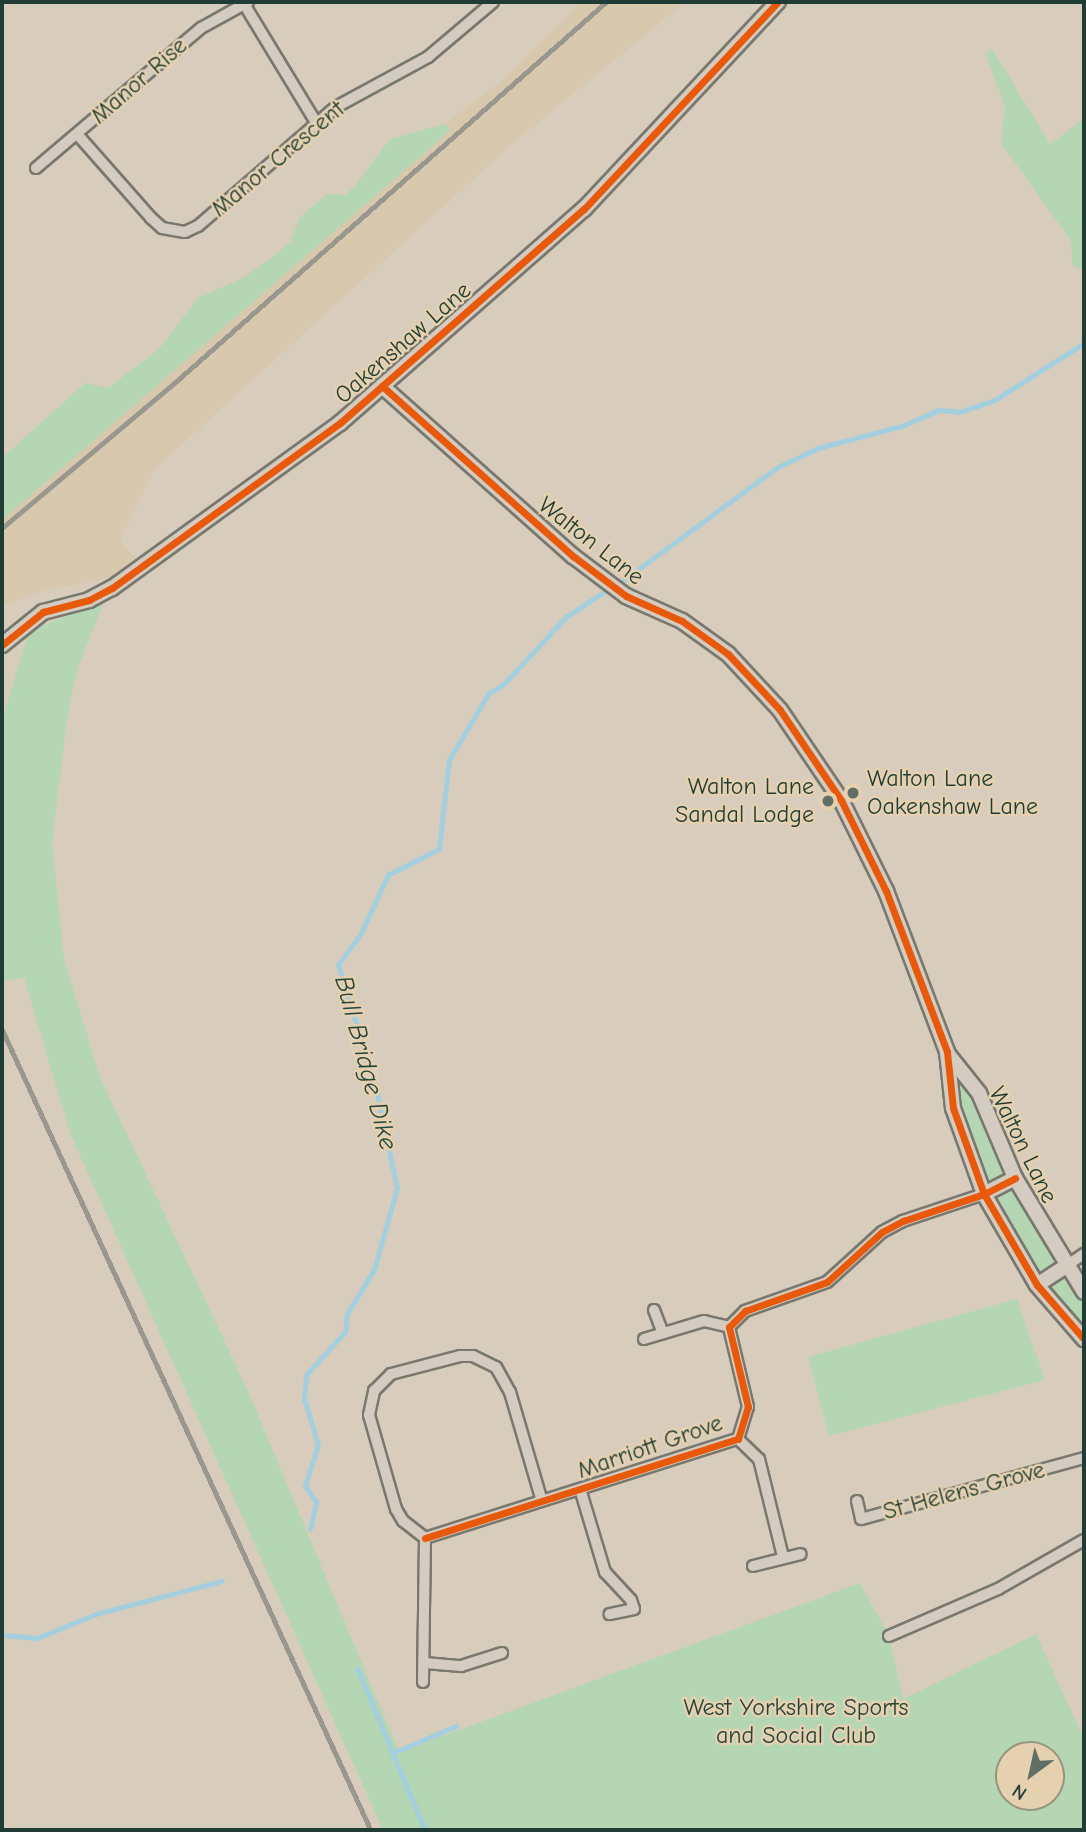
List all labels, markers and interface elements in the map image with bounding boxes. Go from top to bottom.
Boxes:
street label: Manor Rise [85,32,193,130]
street label: Manor Crescent [205,95,351,223]
street label: Oakenshaw Lane [329,276,477,410]
street label: Walton Lane [532,491,650,591]
place label: Walton Lane Oakenshaw Lane [867,765,1038,821]
place label: Walton Lane Sandal Lodge [675,773,814,829]
marker: Walton Lane Oakenshaw Lane [845,785,861,801]
marker: Walton Lane Sandal Lodge [820,793,836,809]
water label: Bull Bridge Dike [327,972,403,1154]
street label: Walton Lane [982,1082,1064,1208]
street label: Marriott Grove [574,1409,726,1485]
street label: St Helens Grove [880,1456,1048,1526]
park label: West Yorkshire Sports and Social Club [683,1694,909,1750]
north arrow [995,1741,1065,1811]
text: N [1008,1779,1031,1805]

